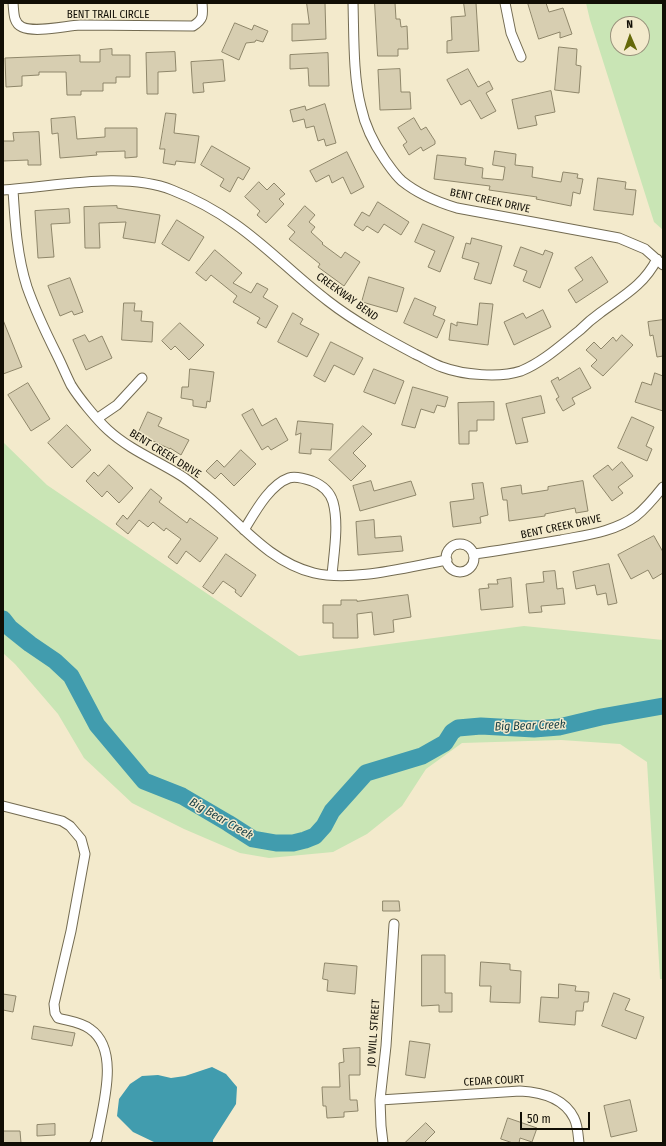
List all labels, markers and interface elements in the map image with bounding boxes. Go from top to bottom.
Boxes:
street label: BENT TRAIL CIRCLE [67,8,149,22]
north arrow [610,16,650,56]
text: N [626,18,633,31]
street label: BENT CREEK DRIVE [449,186,531,216]
street label: CREEKWAY BEND [313,270,381,324]
street label: BENT CREEK DRIVE [127,427,203,481]
street label: BENT CREEK DRIVE [520,512,602,542]
water label: Big Bear Creek [494,718,566,734]
water label: Big Bear Creek [187,795,255,843]
street label: JO WILL STREET [365,999,383,1067]
street label: CEDAR COURT [463,1073,525,1089]
scale bar [522,1104,592,1130]
text: 50 m [527,1112,551,1126]

